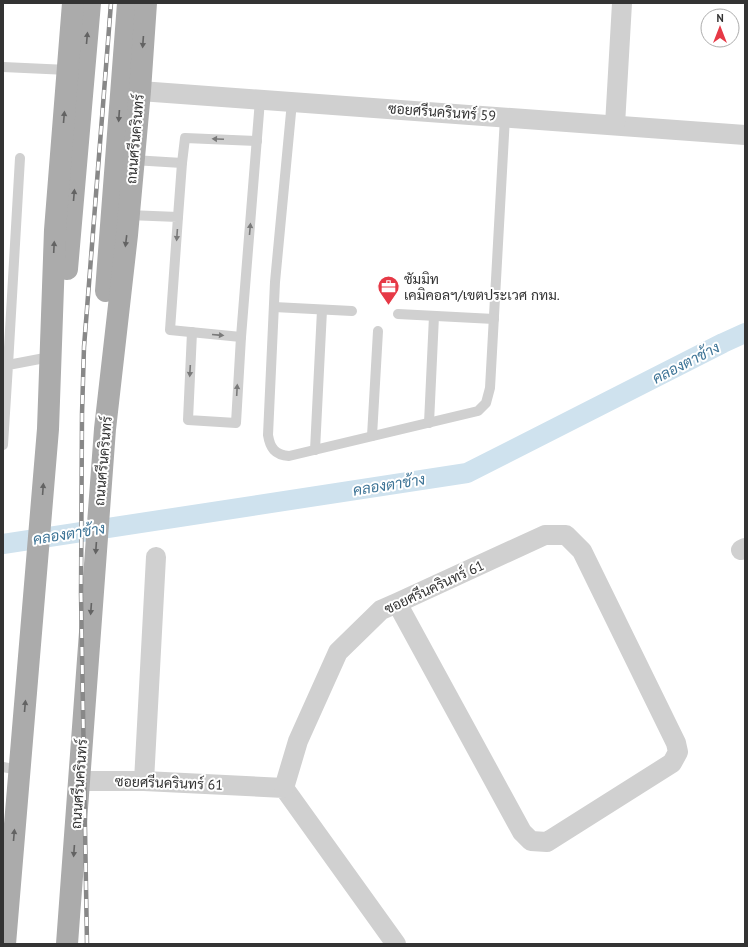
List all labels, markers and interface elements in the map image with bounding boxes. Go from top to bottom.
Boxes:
north arrow [700,8,740,48]
text: N [716,11,724,25]
one-way arrow [83,32,90,44]
one-way arrow [140,36,147,48]
street label: ถนนศรีนครินทร์ [122,93,148,185]
street label: ซอยศรีนครินทร์ 59 [387,99,497,125]
one-way arrow [115,110,122,122]
one-way arrow [60,111,67,123]
one-way arrow [212,136,224,143]
one-way arrow [71,189,77,201]
one-way arrow [246,223,253,235]
one-way arrow [173,229,180,241]
one-way arrow [123,235,129,247]
one-way arrow [51,241,58,253]
place label: ซัมมิท เคมิคอลฯ/เขตประเวศ กทม. [404,270,560,304]
office icon: ซัมมิท เคมิคอลฯ/เขตประเวศ กทม. [376,274,402,307]
one-way arrow [212,331,224,338]
water label: คลองตาช้าง [649,337,723,388]
one-way arrow [187,365,194,377]
one-way arrow [234,384,241,396]
street label: ถนนศรีนครินทร์ [90,415,116,507]
water label: คลองตาช้าง [351,469,427,500]
one-way arrow [40,483,47,495]
water label: คลองตาช้าง [31,518,107,549]
one-way arrow [93,542,99,554]
street label: ซอยศรีนครินทร์ 61 [381,556,487,618]
one-way arrow [88,603,95,615]
one-way arrow [21,700,28,712]
street label: ถนนศรีนครินทร์ [67,738,91,830]
street label: ซอยศรีนครินทร์ 61 [115,772,223,794]
one-way arrow [11,829,17,841]
one-way arrow [70,845,77,857]

